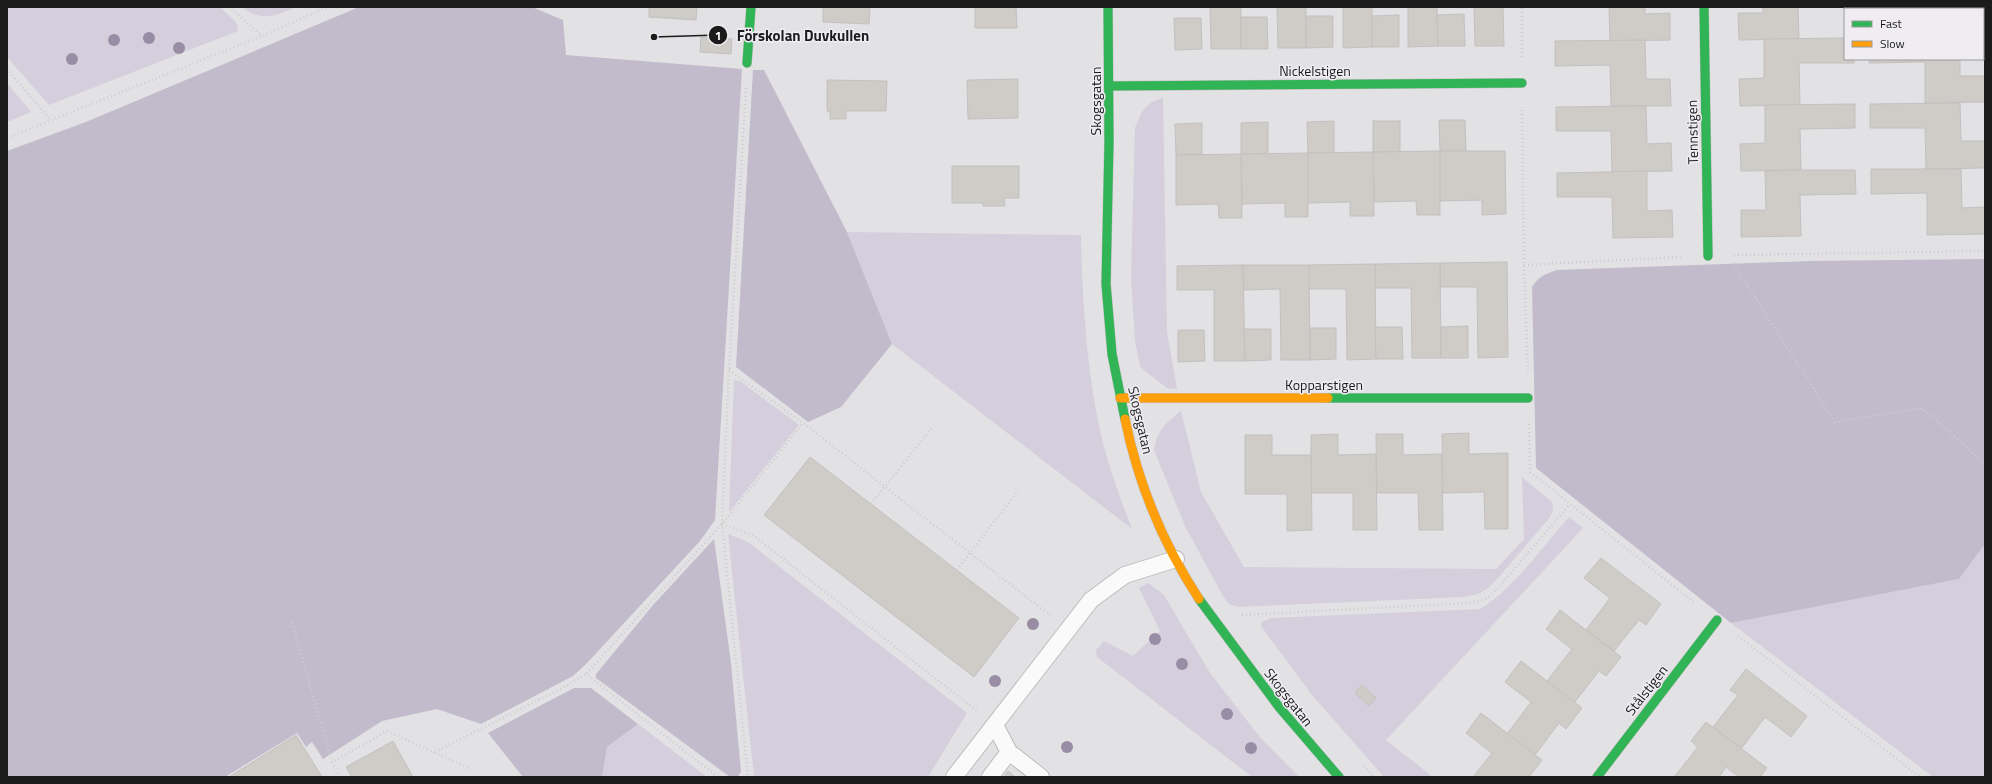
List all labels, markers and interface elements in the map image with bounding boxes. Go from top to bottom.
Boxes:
legend [1844,8,1984,60]
text: Fast [1880,14,1903,33]
callout: Förskolan Duvkullen [708,22,877,49]
text: Förskolan Duvkullen [737,24,869,47]
text: 1 [715,26,721,45]
text: Slow [1880,34,1905,53]
street label: Nickelstigen [1279,60,1351,81]
street label: Skogsgatan [1085,67,1106,135]
street label: Tennstigen [1681,100,1703,164]
street label: Kopparstigen [1285,374,1363,395]
street label: Skogsgatan [1123,384,1159,456]
street label: Stålstigen [1620,660,1672,720]
street label: Skogsgatan [1260,663,1318,731]

